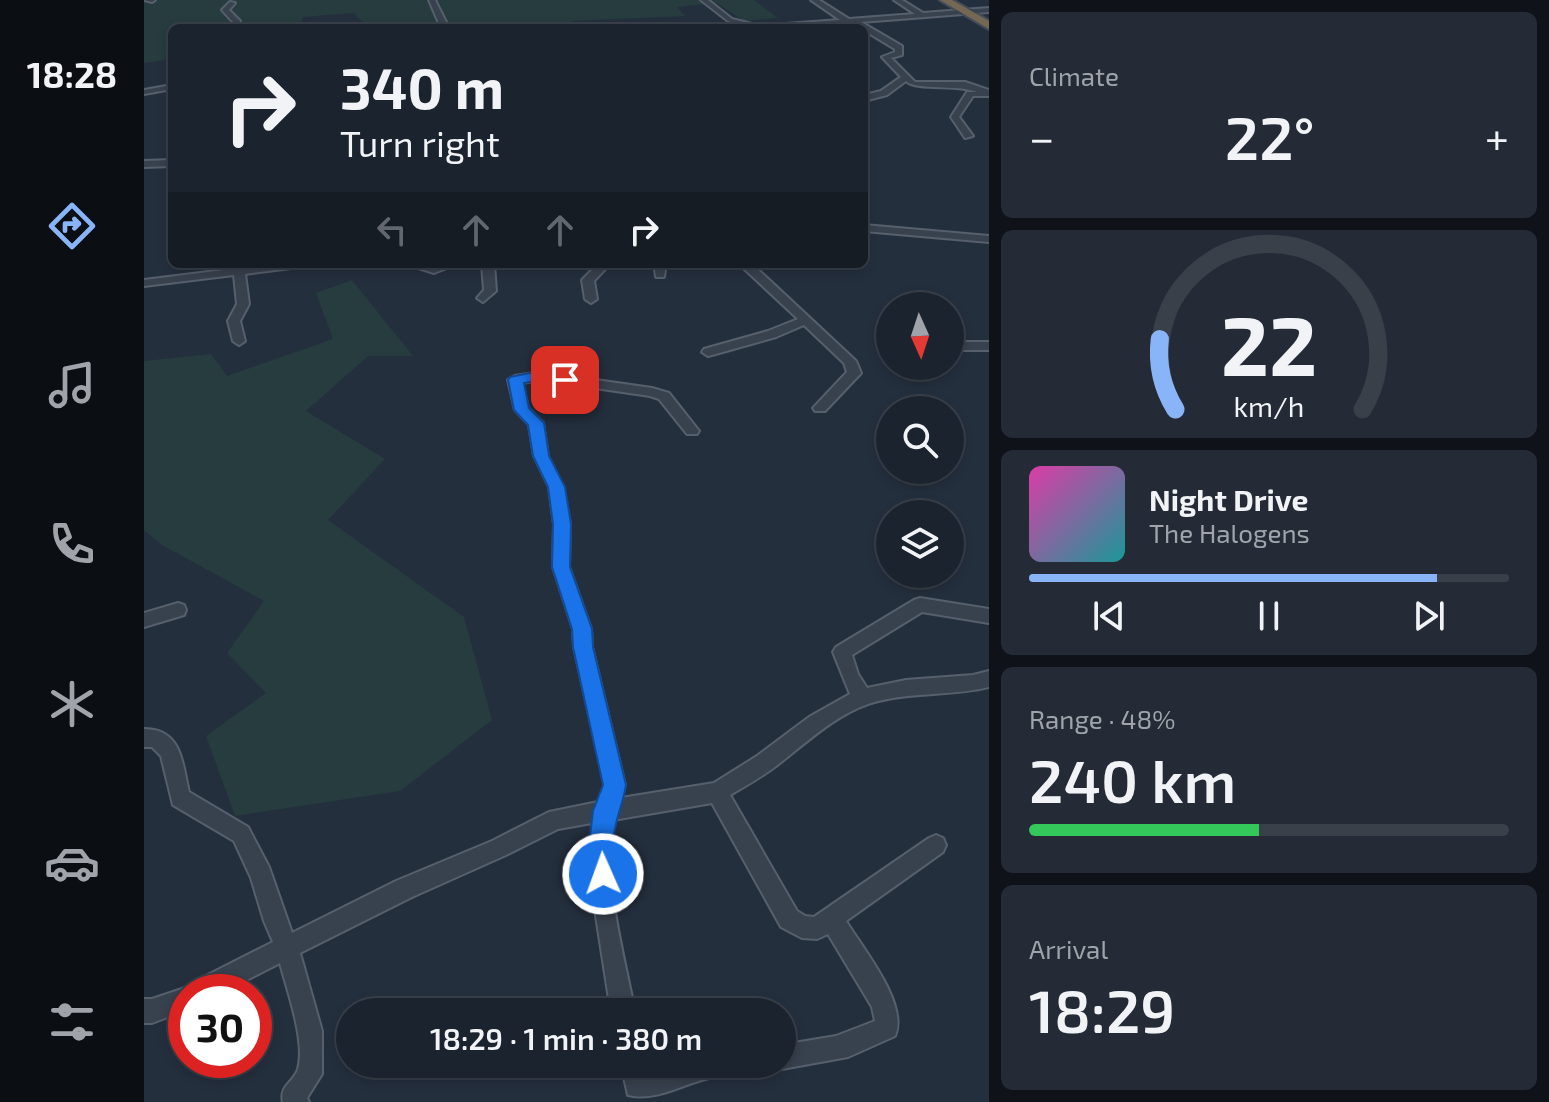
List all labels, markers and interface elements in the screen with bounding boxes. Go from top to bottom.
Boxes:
text: 18:28 [27,52,117,95]
text: 340 m [340,53,504,120]
icon: right [208,56,312,160]
text: Climate [1029,60,1119,91]
text: 22° [1225,100,1315,172]
text: − [1029,110,1055,163]
text: + [1485,110,1509,163]
text: Turn right [340,121,500,164]
icon: directions [44,198,100,254]
icon: left [370,208,414,252]
icon: ahead [454,208,498,252]
icon: ahead [538,208,582,252]
icon: right [622,208,666,252]
north arrow [876,292,964,380]
map controls [876,292,964,588]
text: 22 [1221,292,1317,392]
pin [531,346,599,414]
icon: music [44,357,100,413]
icon: arrive [543,358,587,402]
text: km/h [1234,388,1304,423]
button: search [876,396,964,484]
text: Night Drive [1149,481,1308,517]
button: layers [876,500,964,588]
icon: phone [44,516,100,572]
text: The Halogens [1149,517,1310,548]
icon: previous [1087,594,1131,638]
icon: pause [1247,594,1291,638]
icon: next [1407,594,1451,638]
icon: climate [44,676,100,732]
text: Range · 48% [1029,703,1176,734]
text: 240 km [1029,743,1236,815]
position arrow [561,832,645,916]
icon: car [44,835,100,891]
text: Arrival [1029,933,1108,964]
text: 18:29 [1029,973,1175,1045]
speed limit sign: 30 [168,974,272,1078]
icon: filters [44,994,100,1050]
text: 18:29 · 1 min · 380 m [430,1020,702,1056]

